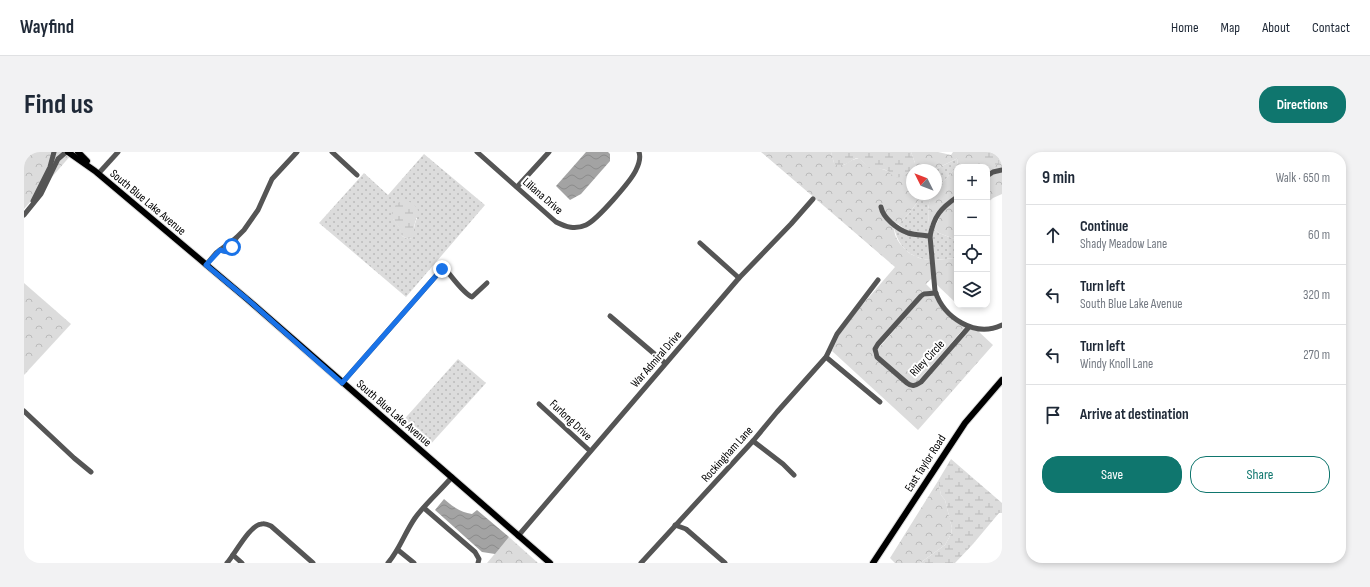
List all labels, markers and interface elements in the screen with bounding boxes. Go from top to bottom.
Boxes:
text: Wayfind [20,16,74,39]
text: Home [1171,19,1199,36]
text: Map [1221,19,1240,36]
text: About [1262,19,1290,36]
text: Contact [1312,19,1350,36]
button: Directions [1259,86,1346,123]
text: Find us [24,88,93,121]
north arrow [906,164,942,200]
map controls [954,164,990,308]
button: + [954,164,990,200]
street label: South Blue Lake Avenue [107,166,189,239]
text: 9 min [1042,168,1075,188]
text: Walk · 650 m [1276,170,1330,186]
street label: Liliana Drive [519,175,566,218]
button: − [954,200,990,236]
text: Continue [1080,217,1129,236]
icon: ahead [1042,224,1064,246]
text: 60 m [1308,227,1330,243]
button: locate [954,236,990,272]
text: Shady Meadow Lane [1080,236,1167,252]
route start [223,238,241,256]
route end [433,260,451,278]
button: layers [954,272,990,308]
text: Turn left [1080,277,1125,296]
icon: left [1042,284,1064,306]
text: 320 m [1303,287,1330,303]
text: South Blue Lake Avenue [1080,296,1183,312]
street label: War Admiral Drive [628,328,685,391]
street label: Riley Circle [907,337,948,380]
text: Turn left [1080,337,1125,356]
icon: left [1042,344,1064,366]
text: 270 m [1303,347,1330,363]
text: Windy Knoll Lane [1080,356,1153,372]
street label: South Blue Lake Avenue [353,377,434,450]
street label: Furlong Drive [546,397,595,444]
icon: arrive [1042,404,1064,426]
text: Arrive at destination [1080,405,1189,424]
street label: Rockingham Lane [698,423,757,485]
street label: East Taylor Road [901,432,949,495]
button: Save [1042,456,1182,493]
button: Share [1190,456,1330,493]

